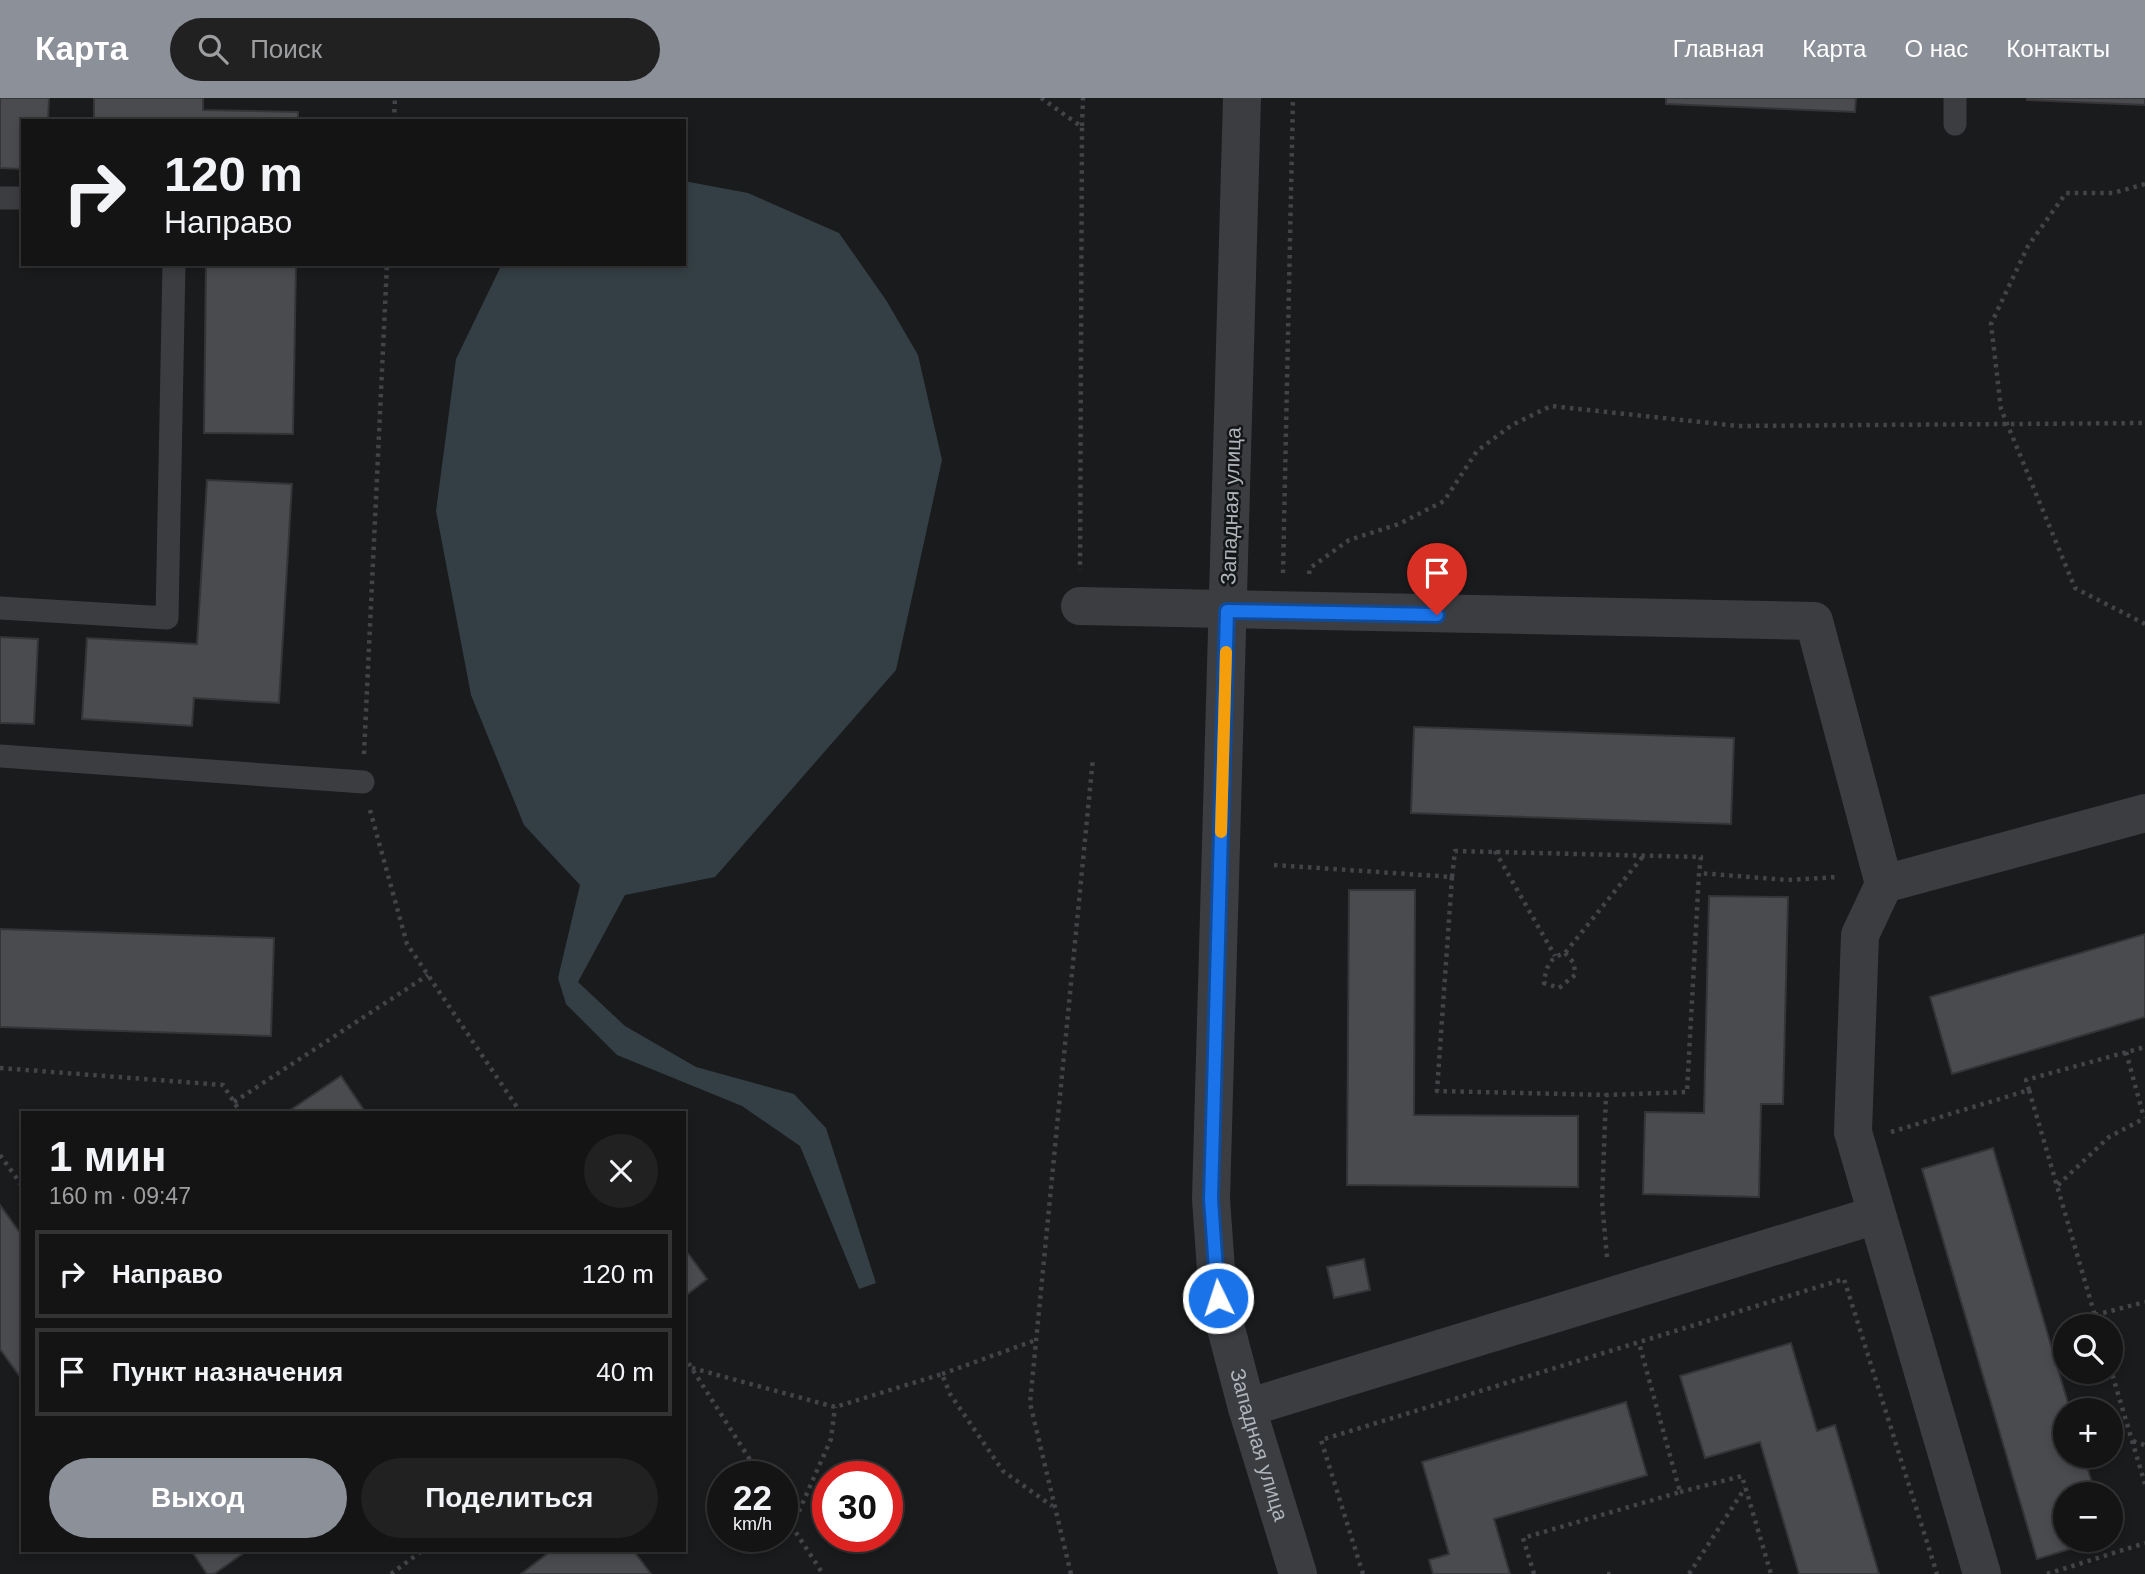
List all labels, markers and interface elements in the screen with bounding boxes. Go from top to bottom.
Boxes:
search box [170,18,660,81]
text: Карта [35,30,128,67]
icon: search [194,30,232,68]
text: Поиск [250,34,322,64]
text: Главная [1673,35,1764,62]
text: Карта [1802,35,1866,62]
text: О нас [1904,35,1968,62]
text: Контакты [2006,35,2110,62]
icon: right [49,147,140,238]
text: 120 m [164,147,303,201]
text: Направо [164,204,292,240]
street label: Западная улица [1216,426,1245,585]
pin [1407,543,1467,615]
icon: arrive [1418,554,1456,592]
text: 1 мин [49,1133,166,1180]
button: close [584,1134,658,1208]
text: 160 m · 09:47 [49,1183,191,1209]
icon: right [53,1255,91,1293]
text: Направо [112,1259,223,1289]
text: 120 m [582,1259,654,1289]
position arrow [1181,1261,1255,1335]
map controls [2053,1314,2123,1552]
button: search [2053,1314,2123,1384]
icon: arrive [53,1353,91,1391]
text: Пункт назначения [112,1357,343,1387]
text: 40 m [596,1357,654,1387]
street label: Западная улица [1226,1366,1293,1524]
button: + [2053,1398,2123,1468]
button: Выход [49,1458,347,1538]
button: Поделиться [361,1458,658,1538]
speed limit sign: 30 [812,1461,903,1552]
text: 22 [733,1478,772,1517]
button: − [2053,1482,2123,1552]
text: km/h [733,1514,772,1534]

